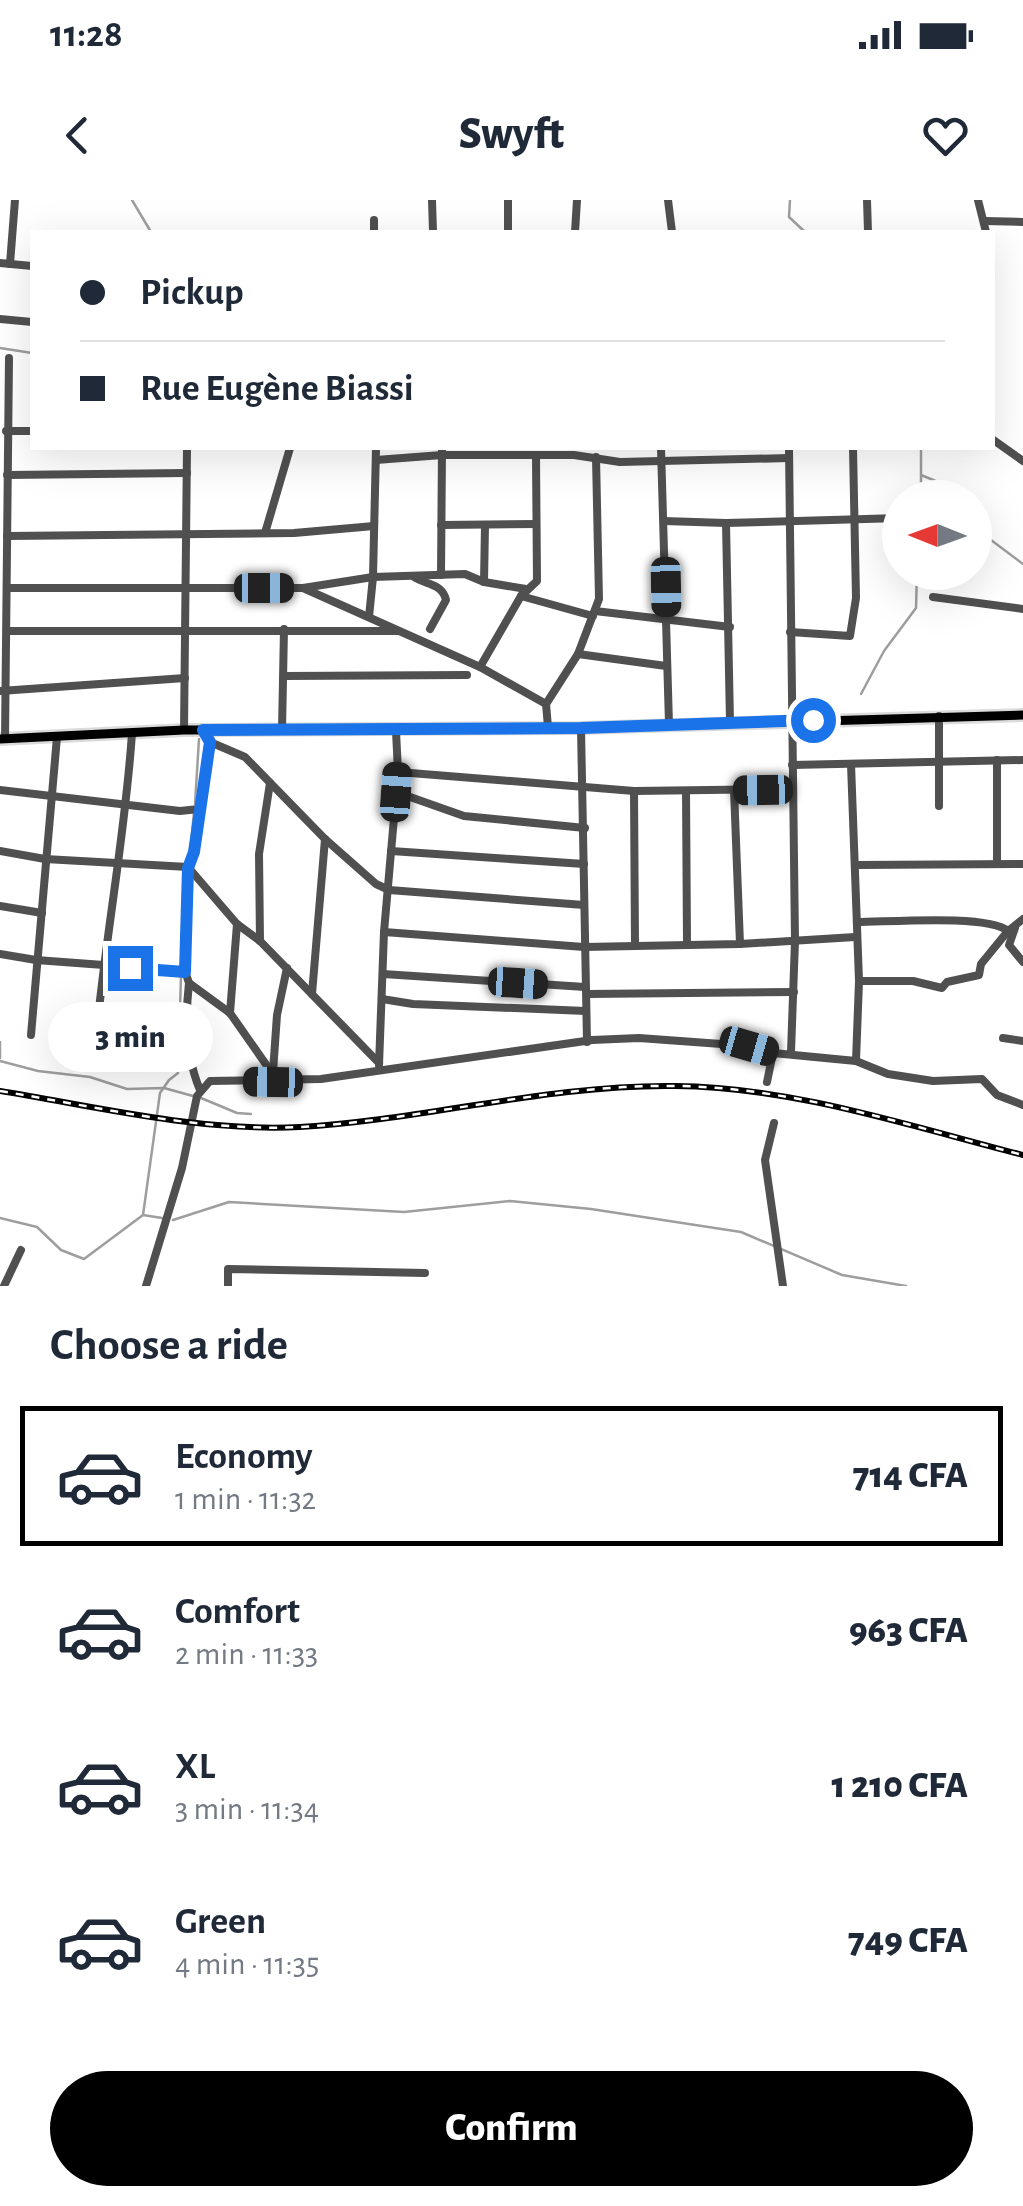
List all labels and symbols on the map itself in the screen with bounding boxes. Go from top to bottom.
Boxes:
north arrow [882,480,992,590]
car [650,557,682,617]
car [234,573,294,603]
route start [791,698,836,743]
car [379,761,413,823]
car [733,774,793,806]
route end [108,946,153,991]
car [487,966,549,1000]
callout: 3 min [48,1003,212,1073]
car [716,1023,782,1069]
car [243,1066,303,1098]

